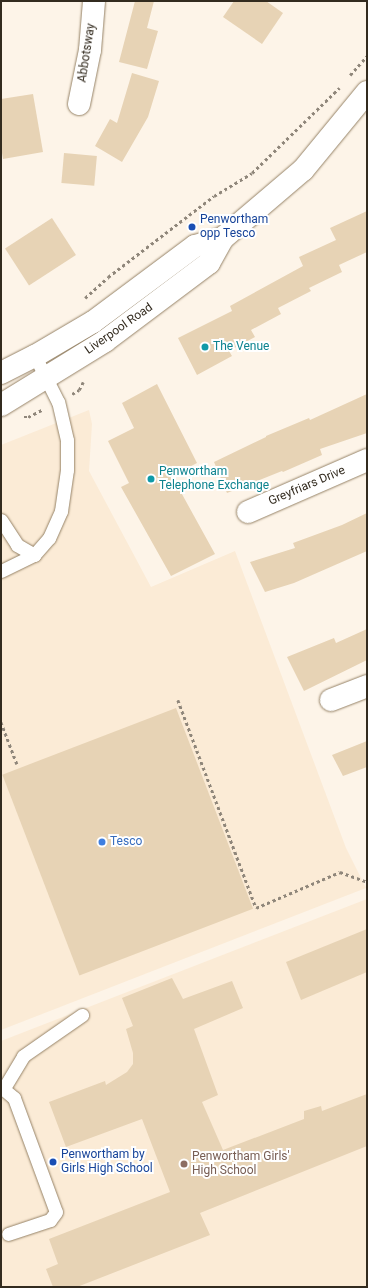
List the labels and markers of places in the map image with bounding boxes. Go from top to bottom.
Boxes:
place label: Penwortham opp Tesco [200,213,268,241]
marker: Penwortham opp Tesco [187,222,197,232]
place label: The Venue [213,340,269,354]
marker: The Venue [200,342,210,352]
place label: Penwortham Telephone Exchange [159,465,269,493]
marker: Penwortham Telephone Exchange [146,474,156,484]
place label: Tesco [110,835,142,849]
marker: Tesco [97,837,107,847]
place label: Penwortham by Girls High School [61,1148,153,1176]
place label: Penwortham Girls' High School [192,1150,290,1178]
marker: Penwortham by Girls High School [48,1157,58,1167]
marker: Penwortham Girls' High School [179,1159,189,1169]

